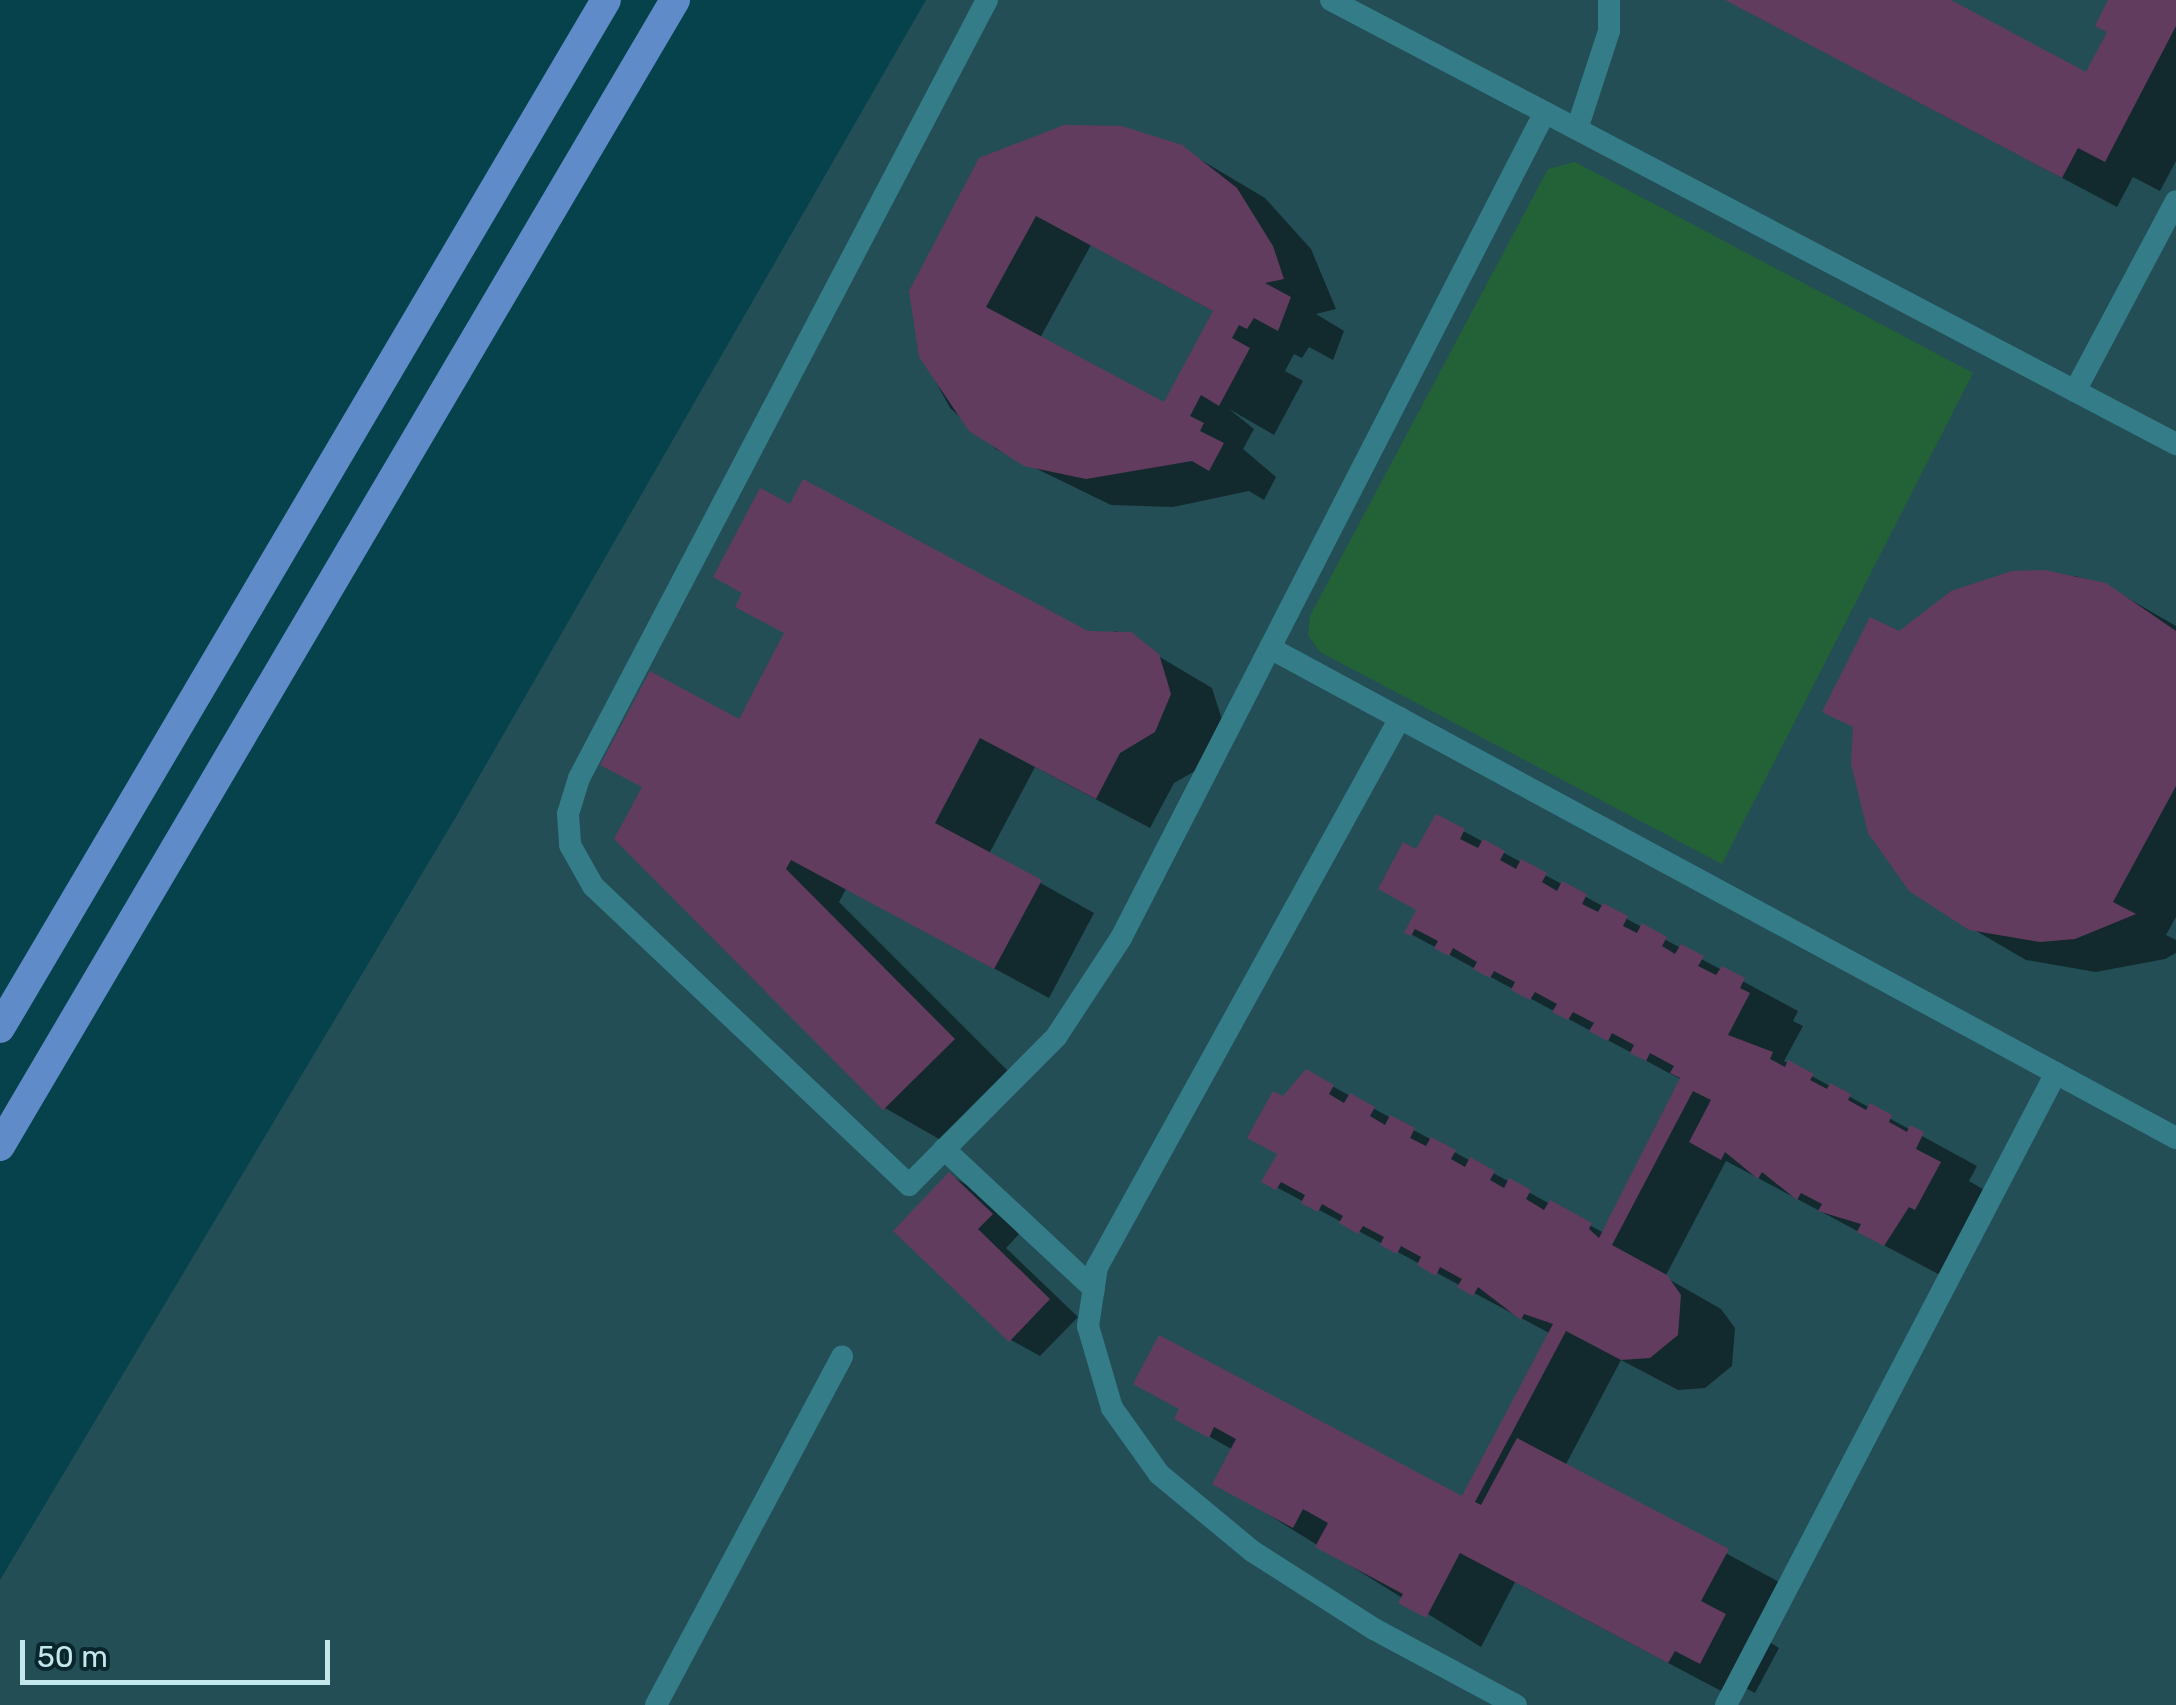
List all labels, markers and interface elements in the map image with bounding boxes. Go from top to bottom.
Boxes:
scale bar [25,1620,335,1682]
text: 50 m [37,1639,108,1675]

